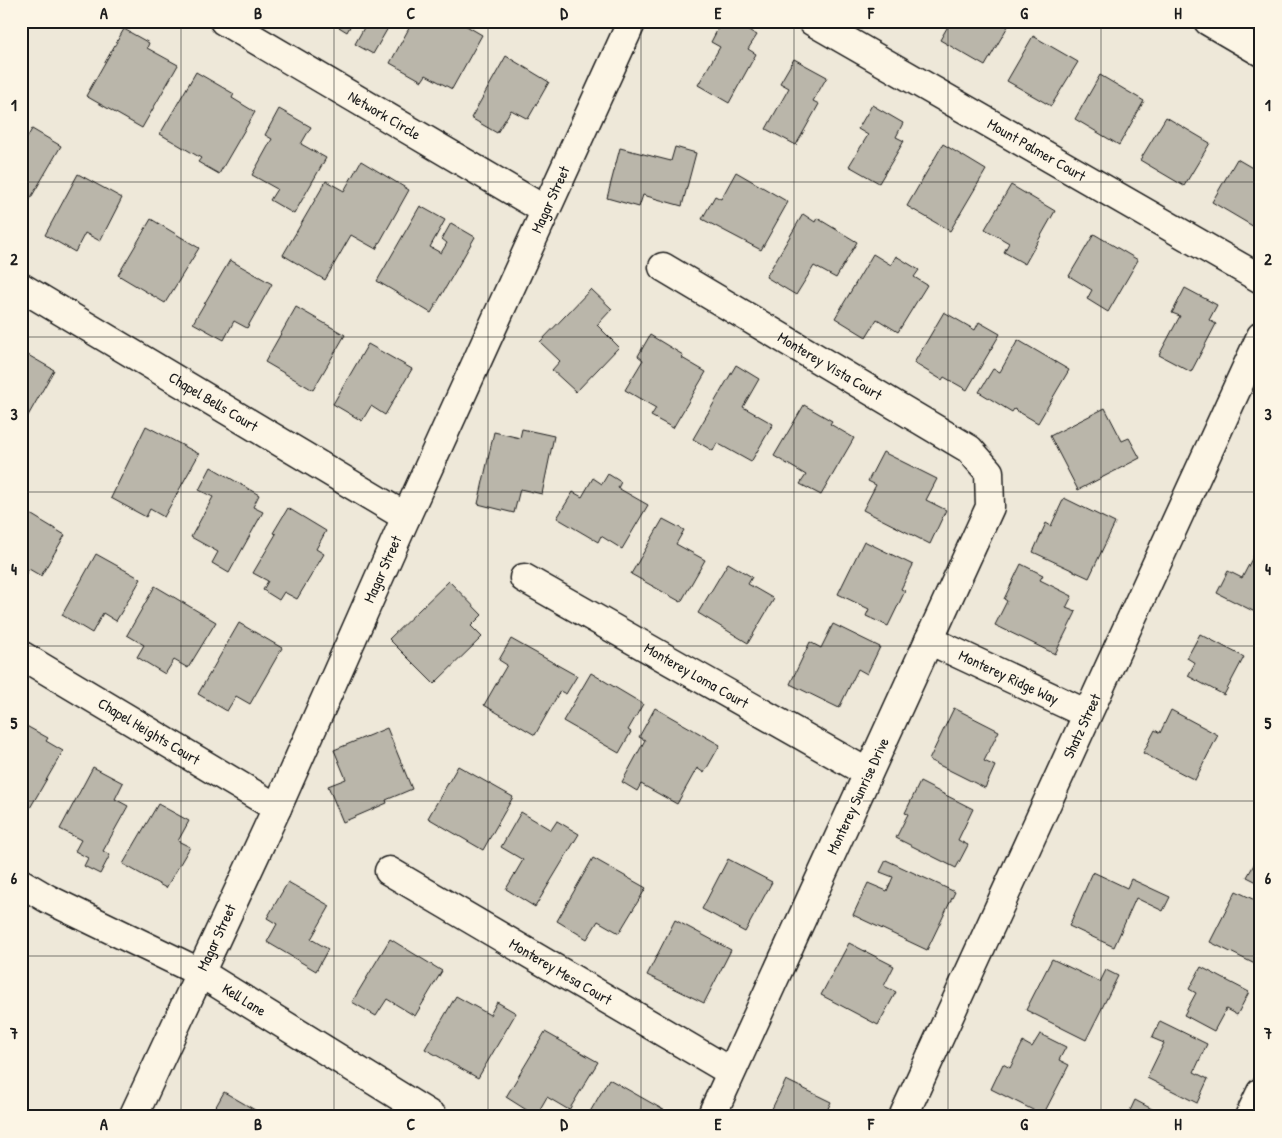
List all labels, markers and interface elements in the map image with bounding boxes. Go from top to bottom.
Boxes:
text: A [100,2,108,24]
text: B [254,2,262,24]
text: C [407,2,416,24]
text: D [560,2,568,24]
text: E [714,2,722,24]
text: F [867,2,875,24]
text: G [1020,2,1028,24]
text: H [1174,2,1182,24]
street label: Network Circle [344,85,425,144]
text: 1 [11,94,17,116]
text: 1 [1265,94,1271,116]
street label: Mount Palmer Court [984,113,1091,187]
street label: Magar Street [526,162,575,236]
text: 2 [10,248,18,270]
text: 2 [1264,248,1272,270]
street label: Monterey Vista Court [774,327,887,405]
street label: Chapel Bells Court [165,367,263,437]
text: 3 [10,403,18,425]
text: 3 [1264,403,1272,425]
street label: Magar Street [358,531,407,606]
text: 4 [11,558,17,580]
text: 4 [1265,558,1271,580]
street label: Monterey Loma Court [640,637,753,714]
street label: Monterey Ridge Way [955,644,1062,709]
street label: Shatz Street [1058,689,1106,762]
street label: Chapel Heights Court [94,692,205,770]
text: 5 [11,712,18,734]
text: 5 [1265,712,1272,734]
street label: Monterey Sunrise Drive [821,734,894,858]
text: 6 [11,867,18,889]
text: 6 [1265,867,1272,889]
street label: Magar Street [192,900,241,974]
street label: Monterey Mesa Court [506,933,617,1010]
street label: Kell Lane [218,978,270,1021]
text: 7 [9,1022,18,1044]
text: 7 [1263,1022,1272,1044]
text: A [100,1113,108,1135]
text: B [254,1113,262,1135]
text: C [407,1113,416,1135]
text: D [560,1113,568,1135]
text: E [714,1113,722,1135]
text: F [867,1113,875,1135]
text: G [1020,1113,1028,1135]
text: H [1174,1113,1182,1135]

